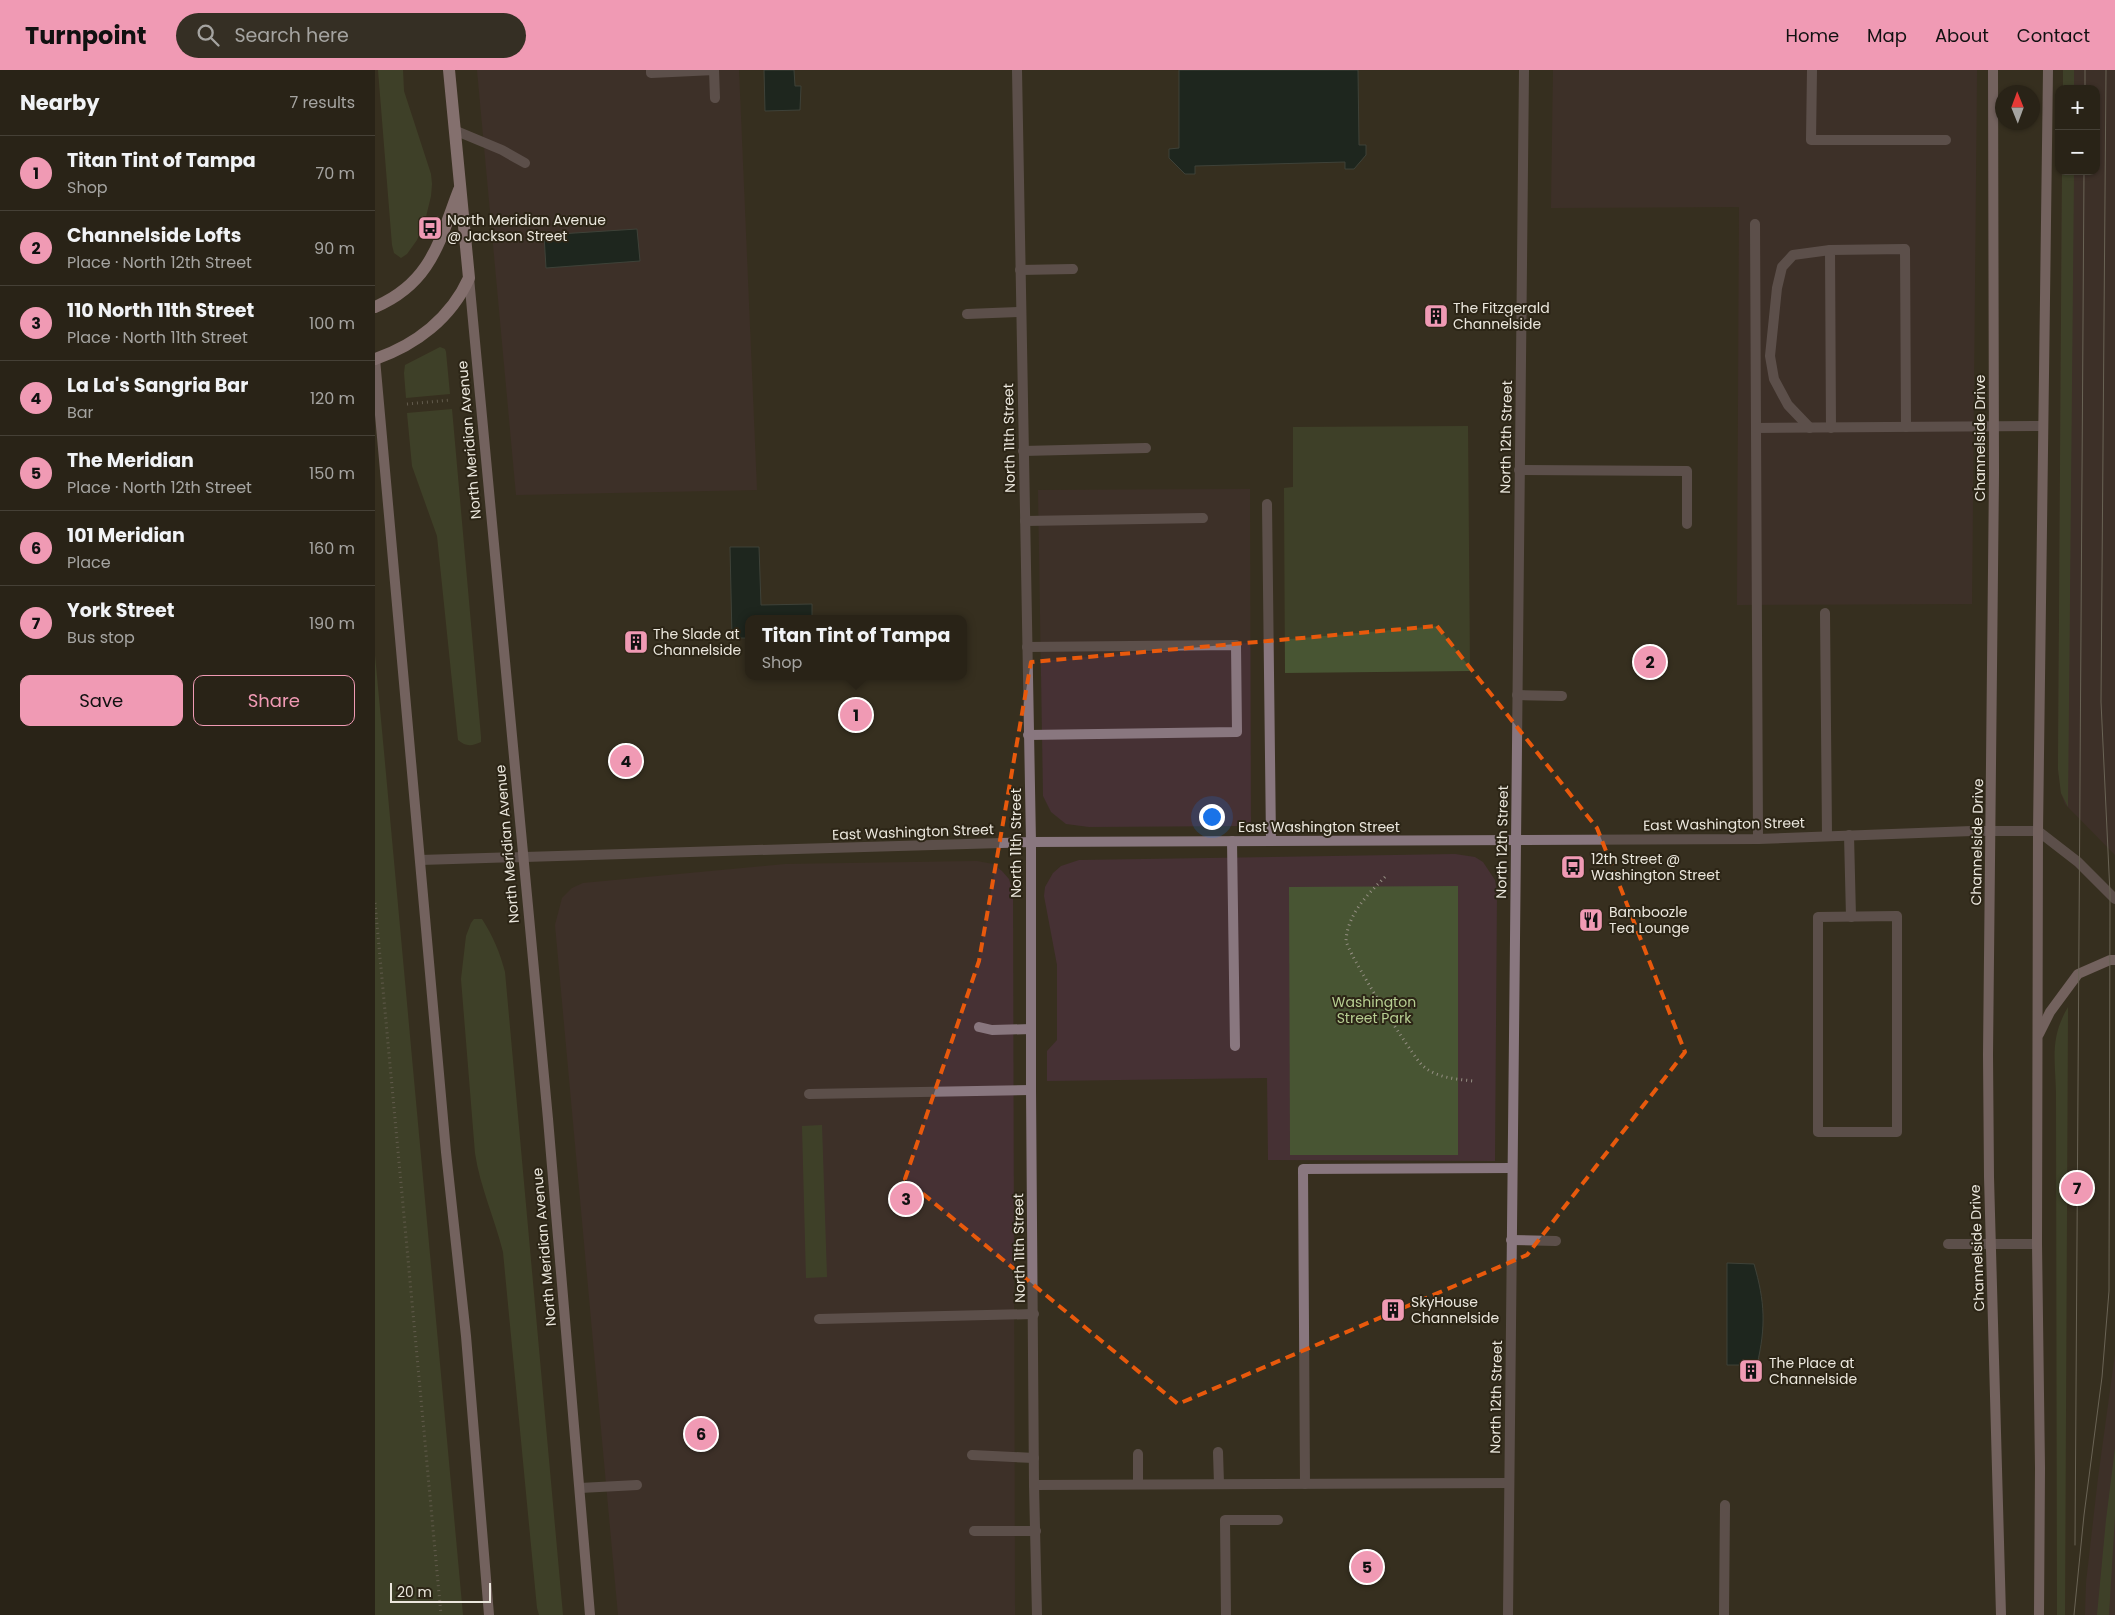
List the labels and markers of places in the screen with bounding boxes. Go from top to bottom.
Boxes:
place label: North Meridian Avenue @ Jackson Street [447,210,606,246]
bus stop icon: North Meridian Avenue @ Jackson Street [417,215,443,241]
place label: The Fitzgerald Channelside [1453,298,1550,334]
building icon: The Fitzgerald Channelside [1423,303,1449,329]
place label: The Slade at Channelside [653,624,741,660]
building icon: The Slade at Channelside [623,629,649,655]
pin: 2 [1634,643,1666,681]
pin: 1 [840,696,872,734]
pin: 4 [610,742,642,780]
place label: 12th Street @ Washington Street [1591,849,1720,885]
bus stop icon: 12th Street @ Washington Street [1560,854,1586,880]
place label: Bamboozle Tea Lounge [1609,902,1690,938]
restaurant icon: Bamboozle Tea Lounge [1578,907,1604,933]
pin: 7 [2061,1169,2093,1207]
pin: 3 [890,1180,922,1218]
place label: SkyHouse Channelside [1411,1292,1499,1328]
building icon: SkyHouse Channelside [1380,1297,1406,1323]
place label: The Place at Channelside [1769,1353,1857,1389]
building icon: The Place at Channelside [1738,1358,1764,1384]
pin: 6 [685,1415,717,1453]
pin: 5 [1351,1548,1383,1586]

